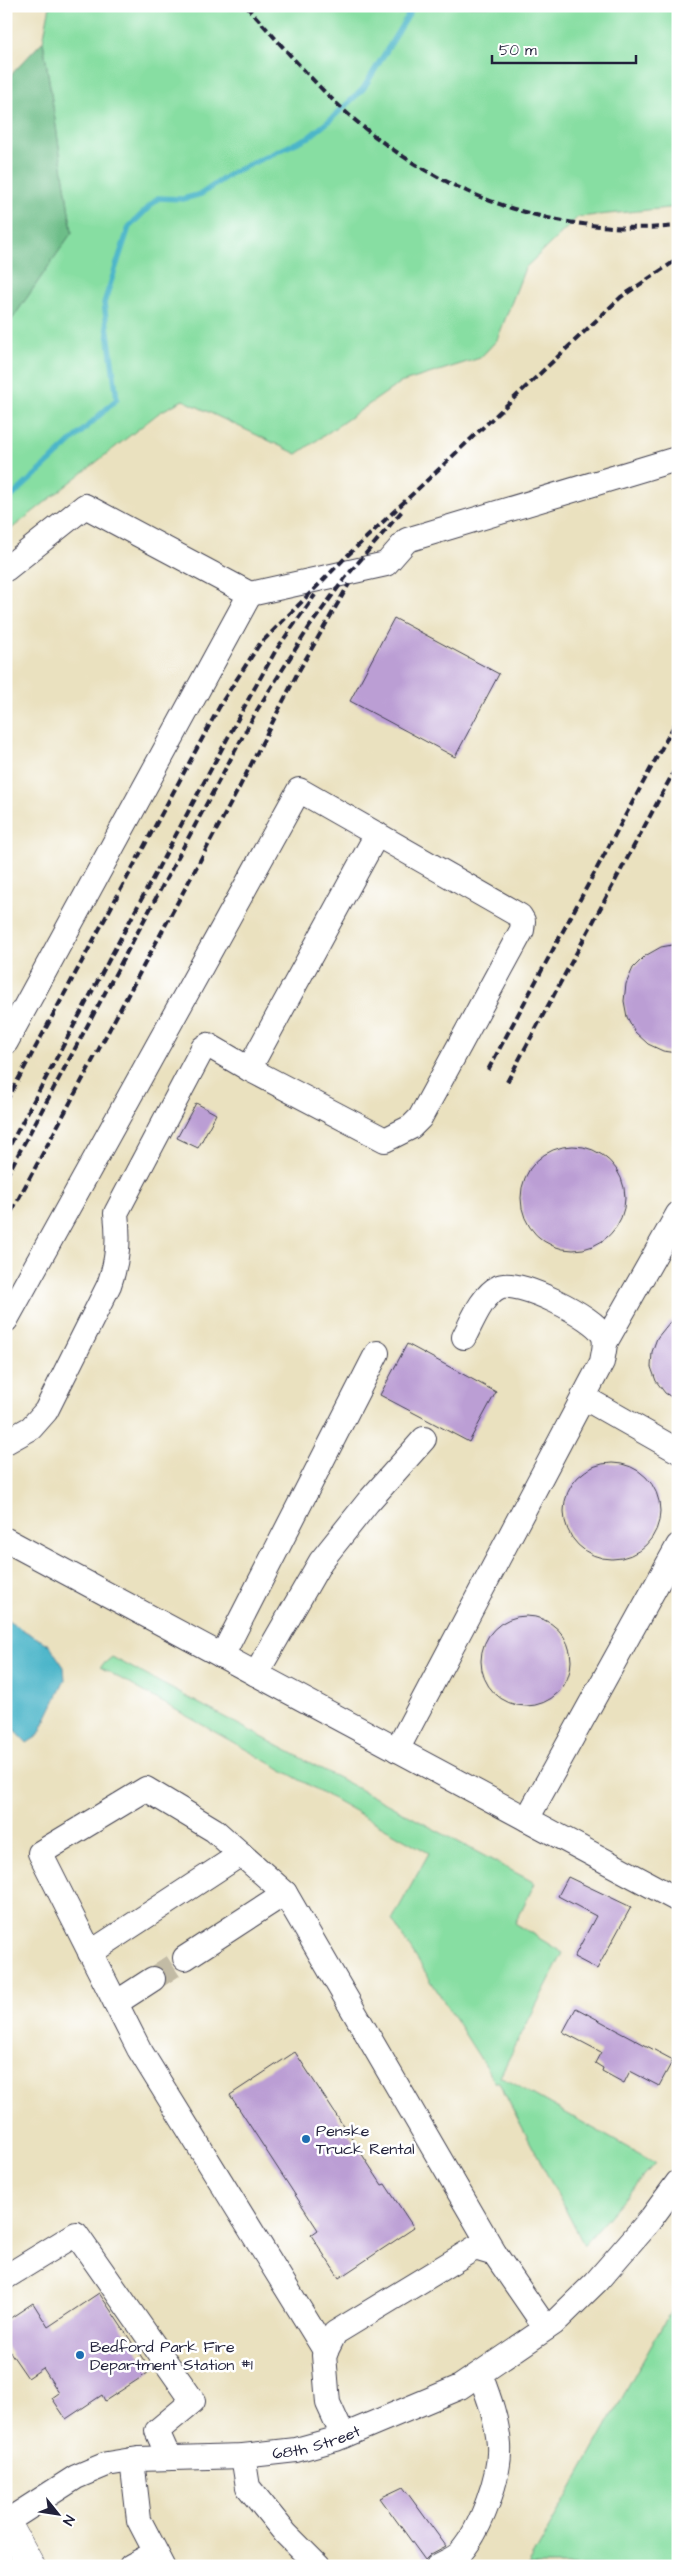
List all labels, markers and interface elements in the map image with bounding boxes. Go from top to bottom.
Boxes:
scale bar [492,32,635,64]
text: 50 m [499,40,537,61]
place label: Penske Truck Rental [316,2120,414,2160]
marker: Penske Truck Rental [300,2133,312,2145]
place label: Bedford Park Fire Department Station #1 [90,2336,253,2376]
marker: Bedford Park Fire Department Station #1 [74,2349,86,2361]
street label: 68th Street [271,2420,364,2465]
north arrow [32,2490,82,2540]
text: N [57,2511,79,2529]

